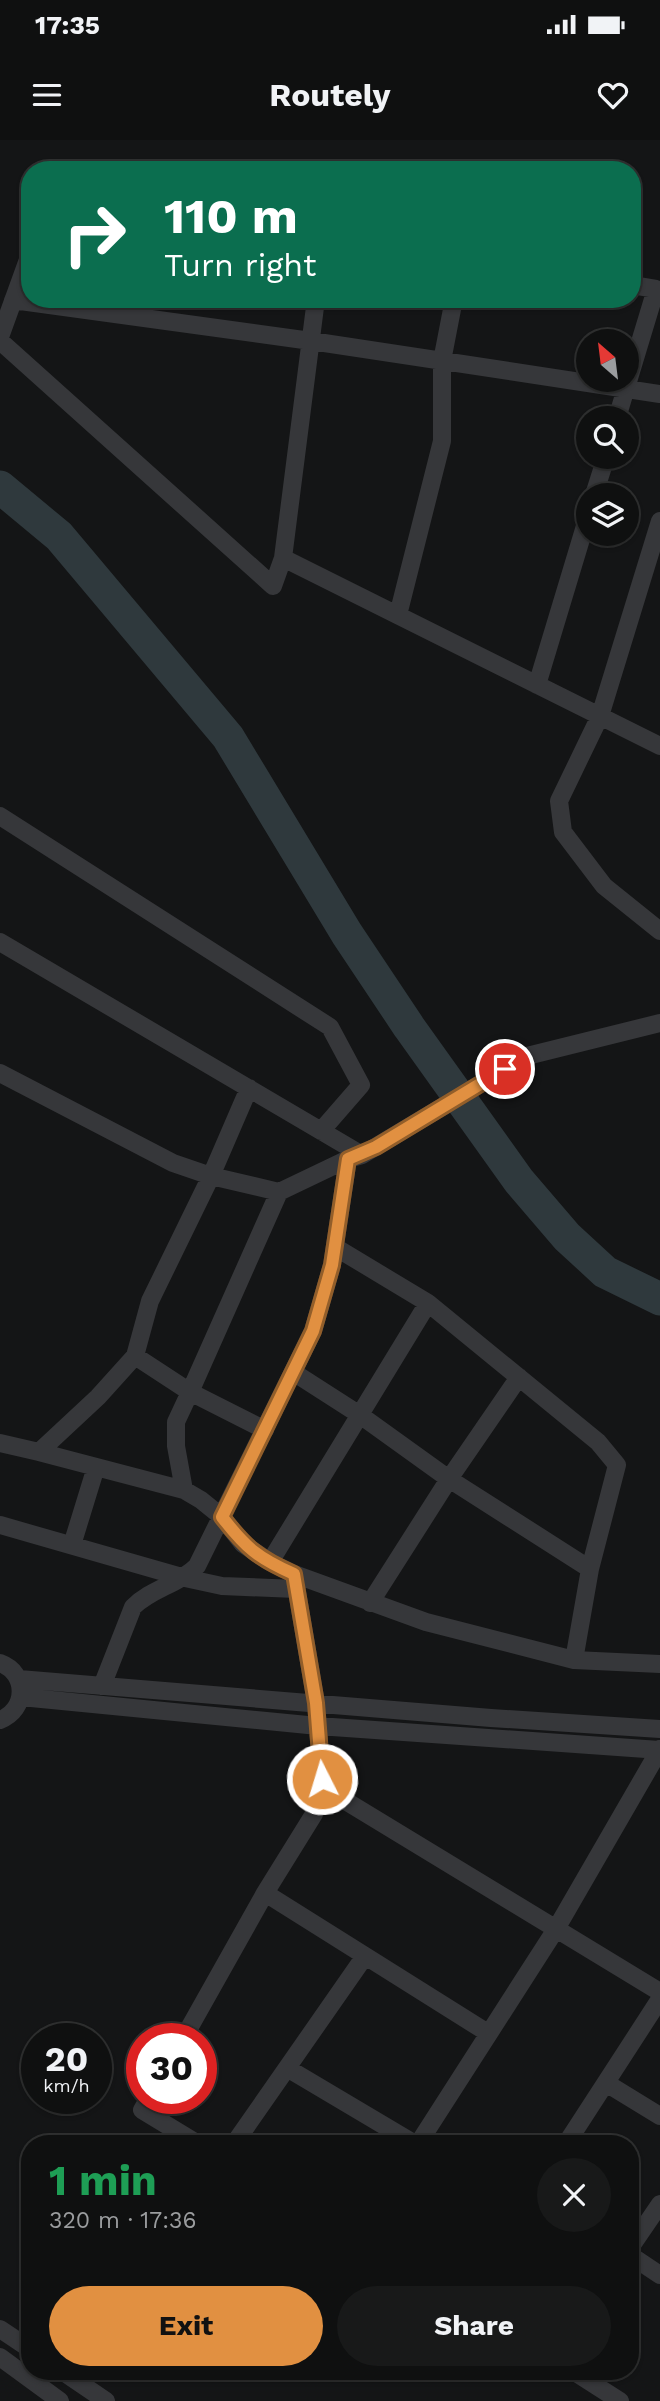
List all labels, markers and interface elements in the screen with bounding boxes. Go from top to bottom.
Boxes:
text: 17:35 [35,10,100,40]
icon: menu [28,76,66,114]
text: Routely [269,76,391,114]
icon: heart [594,76,632,114]
text: 110 m [164,187,298,245]
icon: right [49,189,140,280]
text: Turn right [164,246,316,284]
north arrow [576,329,639,392]
map controls [576,329,639,546]
button: search [576,406,639,469]
button: layers [576,483,639,546]
pin [475,1039,535,1099]
icon: arrive [486,1050,524,1088]
position arrow [285,1742,359,1816]
speed limit sign: 30 [126,2023,217,2114]
text: 20 [45,2038,88,2080]
text: km/h [43,2075,90,2096]
text: 1 min [49,2156,157,2205]
button: close [537,2158,611,2232]
text: 320 m · 17:36 [49,2207,196,2234]
button: Exit [49,2286,323,2366]
button: Share [337,2286,611,2366]

